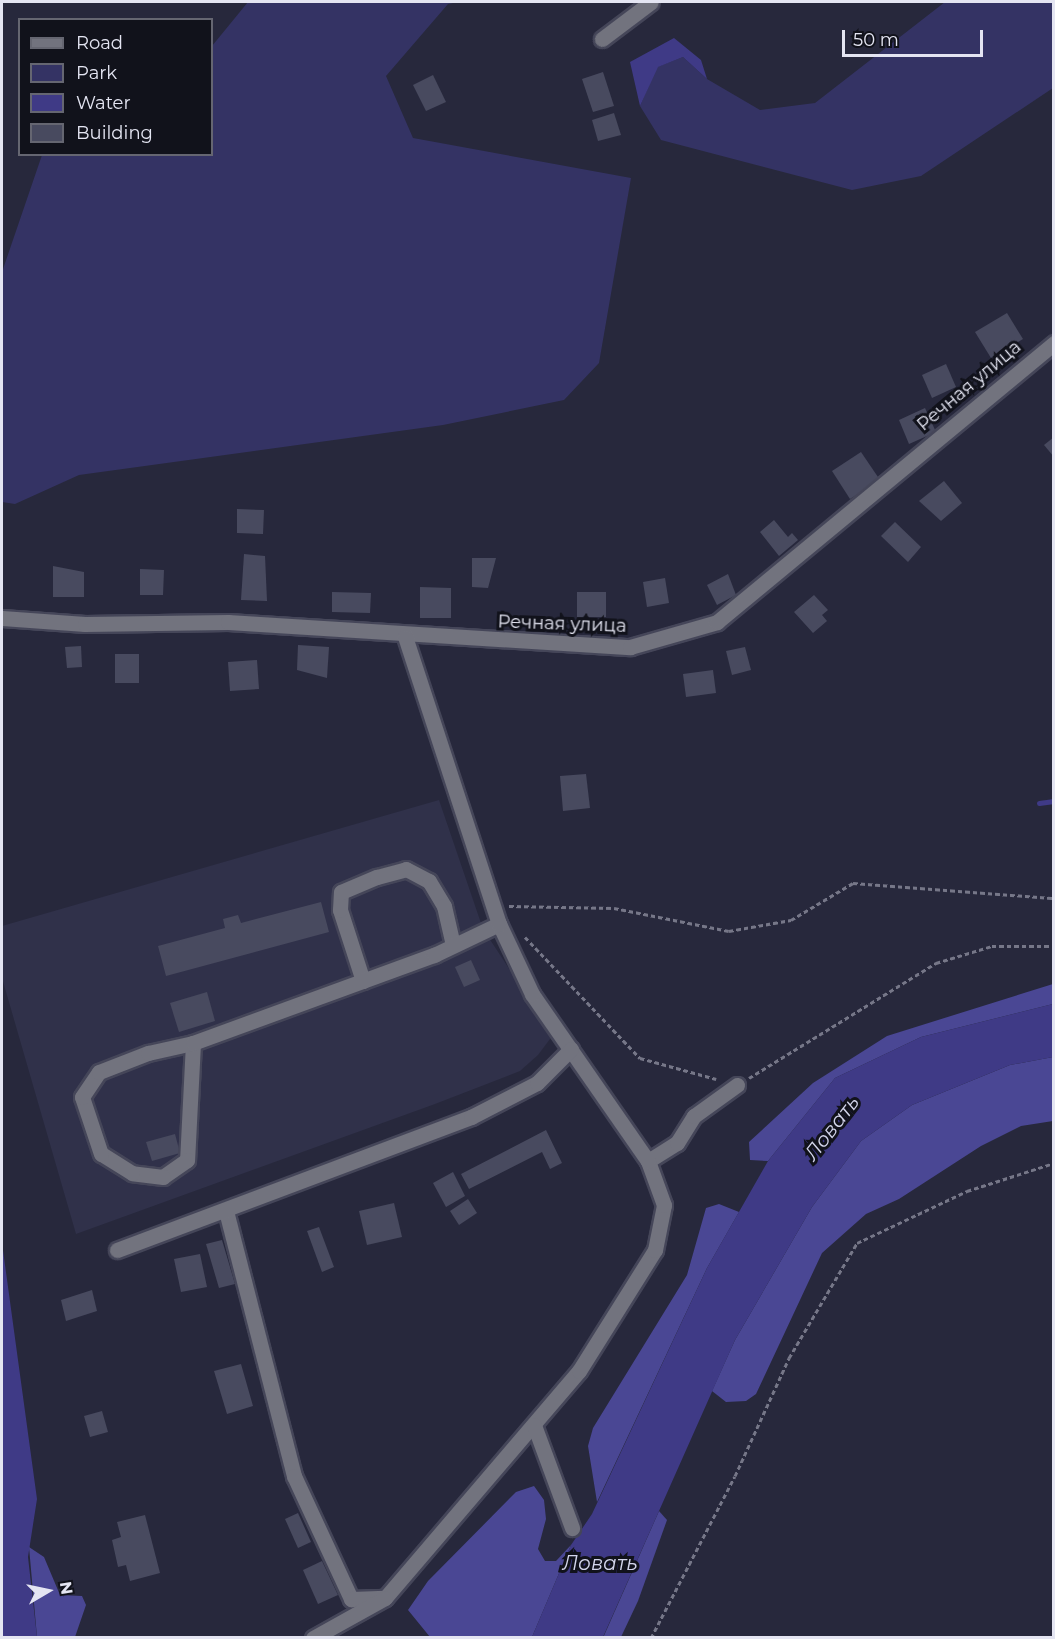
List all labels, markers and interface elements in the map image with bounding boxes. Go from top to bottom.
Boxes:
legend [18,18,213,156]
scale bar [845,18,986,56]
text: 50 m [853,29,899,51]
text: Road [76,32,123,54]
text: Park [76,62,117,84]
text: Water [76,92,131,114]
text: Building [76,122,153,144]
street label: Речная улица [913,336,1025,436]
street label: Речная улица [497,611,627,637]
water label: Ловать [799,1091,865,1165]
water label: Ловать [562,1551,638,1575]
north arrow [18,1561,78,1621]
text: N [56,1580,77,1596]

